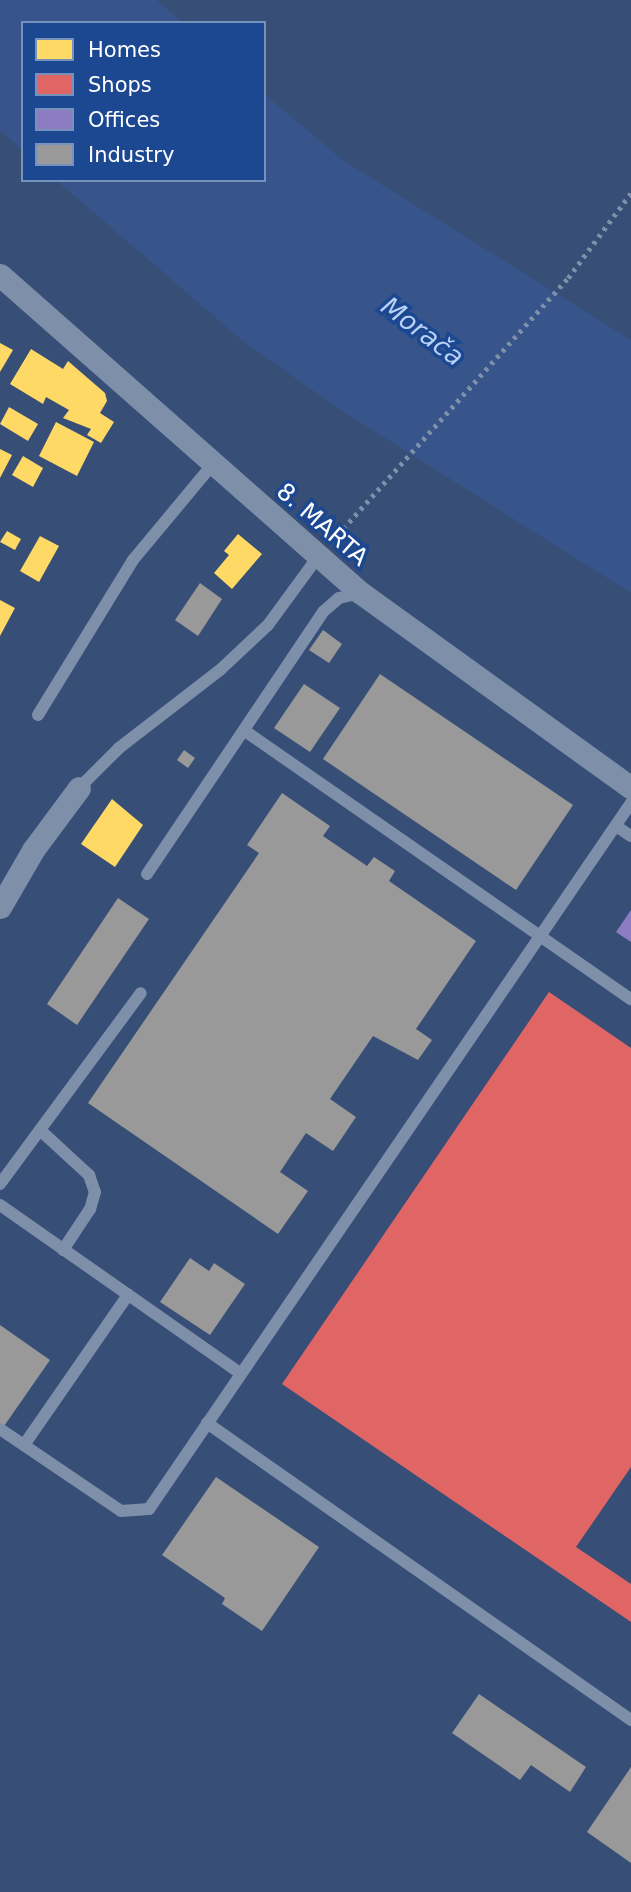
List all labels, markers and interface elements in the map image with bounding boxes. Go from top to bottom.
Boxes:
legend [21,21,266,182]
text: Homes [88,38,161,62]
text: Shops [88,73,152,97]
text: Offices [88,108,160,132]
text: Industry [88,143,174,167]
water label: Morača [375,291,469,373]
street label: 8. MARTA [270,477,374,573]

